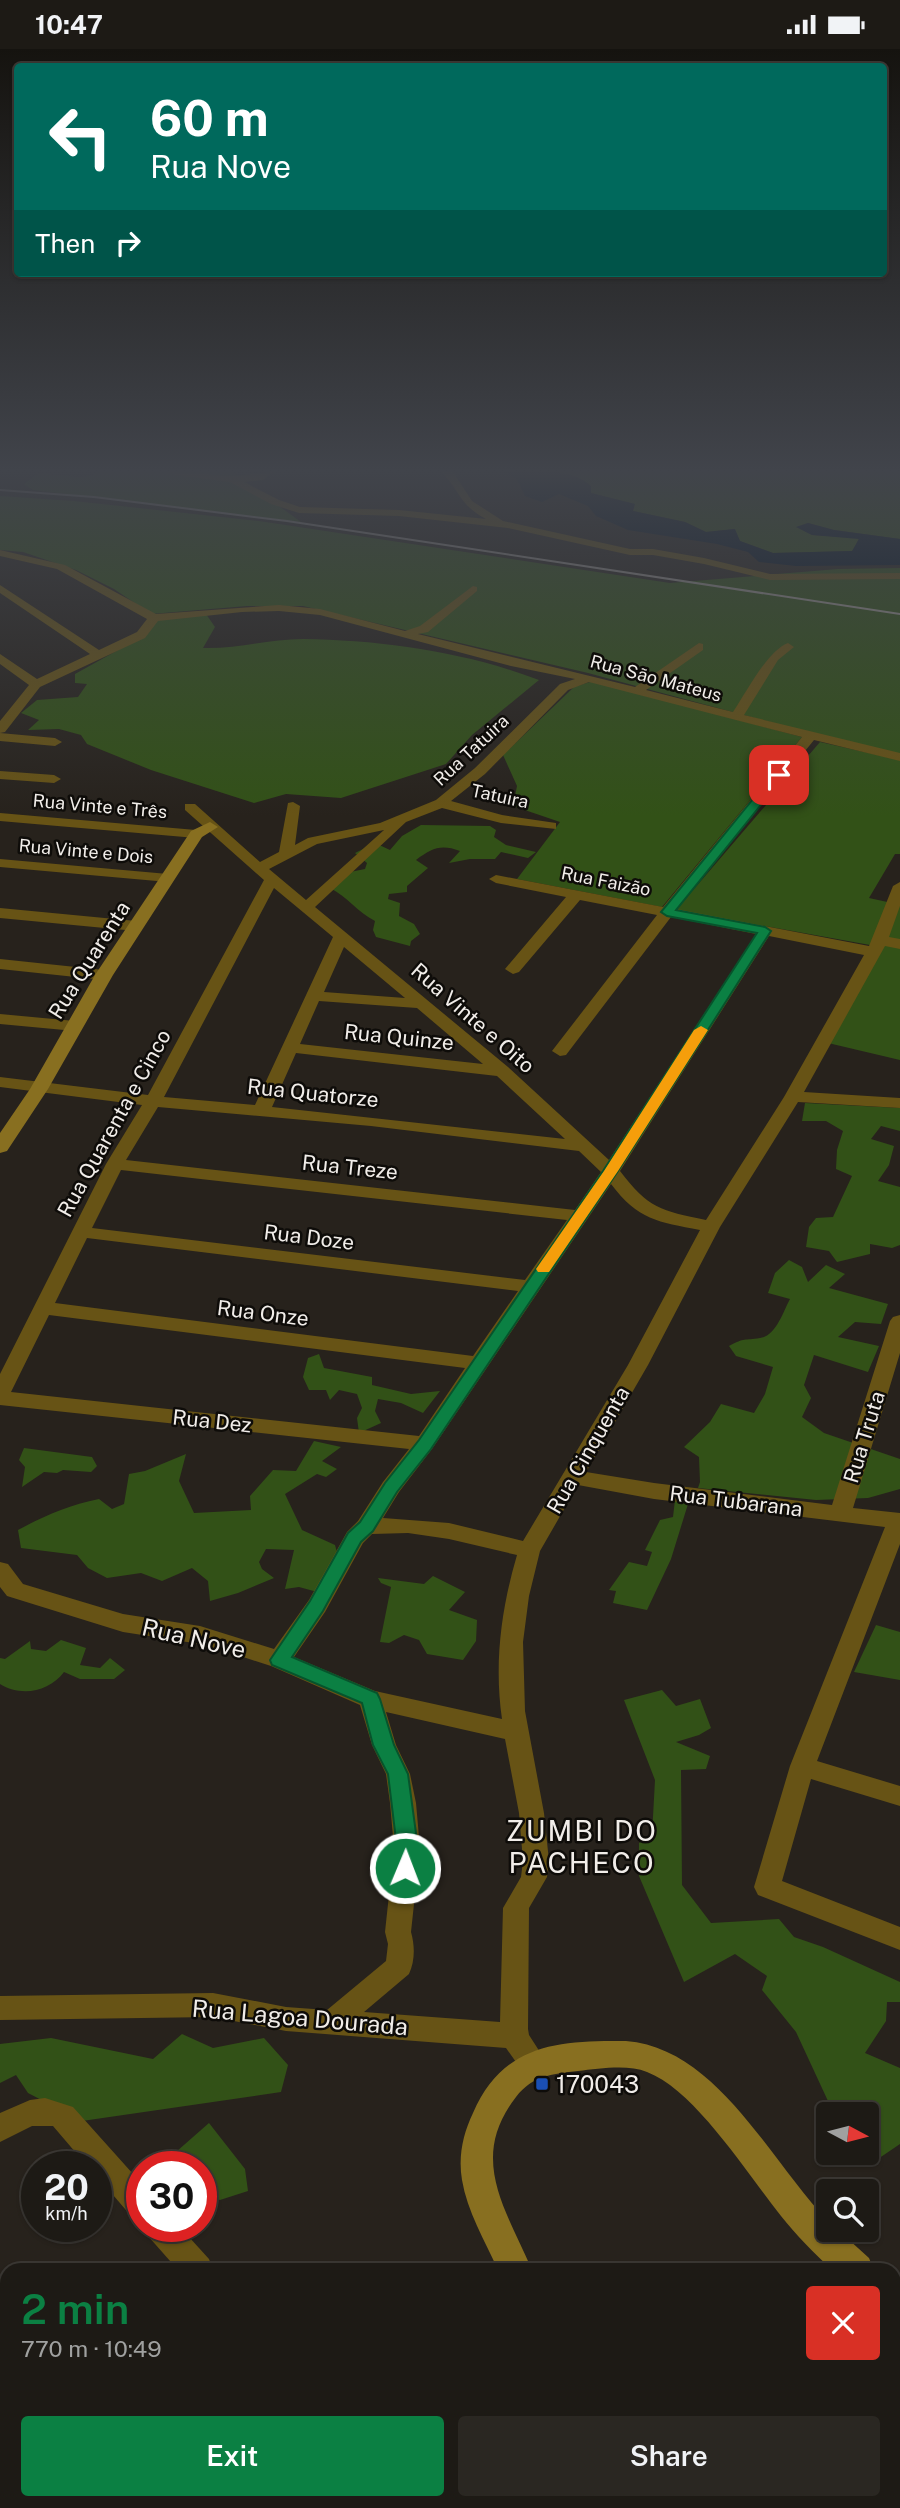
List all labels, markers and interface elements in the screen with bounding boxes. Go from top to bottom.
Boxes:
text: 10:47 [35,9,103,40]
text: 60 m [150,89,269,147]
icon: left [35,91,126,182]
text: Rua Nove [150,148,291,185]
icon: right [109,224,147,262]
text: Then [35,228,95,259]
street label: Rua São Mateus [588,650,724,706]
street label: Rua Tatuira [429,710,513,790]
pin [749,745,809,805]
icon: arrive [760,756,798,794]
street label: Tatuira [469,780,531,812]
street label: Rua Vinte e Três [32,790,168,822]
street label: Rua Vinte e Dois [18,835,154,867]
street label: Rua Faizão [560,862,652,900]
street label: Rua Quarenta [43,897,135,1023]
street label: Rua Vinte e Oito [406,958,540,1078]
street label: Rua Quinze [343,1019,455,1055]
street label: Rua Quarenta e Cinco [52,1025,176,1221]
street label: Rua Quatorze [246,1074,380,1112]
street label: Rua Treze [301,1150,399,1184]
street label: Rua Doze [262,1219,356,1255]
street label: Rua Onze [216,1295,310,1331]
street label: Rua Cinquenta [541,1382,635,1518]
street label: Rua Truta [838,1388,890,1486]
street label: Rua Dez [171,1404,253,1438]
street label: Rua Tubarana [668,1480,804,1522]
street label: Rua Nove [139,1612,249,1664]
district label: ZUMBI DO PACHECO [506,1814,658,1879]
position arrow [368,1831,442,1905]
street label: Rua Lagoa Dourada [191,1994,409,2040]
place label: 170043 [556,2070,639,2098]
marker: 170043 [534,2076,550,2092]
north arrow [816,2102,878,2165]
map controls [816,2102,879,2242]
speed limit sign: 30 [126,2151,217,2242]
text: 20 [44,2167,89,2208]
button: search [816,2179,879,2242]
text: km/h [45,2203,88,2224]
text: 2 min [21,2284,129,2333]
button: close [806,2286,880,2360]
text: 770 m · 10:49 [21,2335,162,2362]
button: Exit [21,2416,444,2496]
button: Share [458,2416,880,2496]

